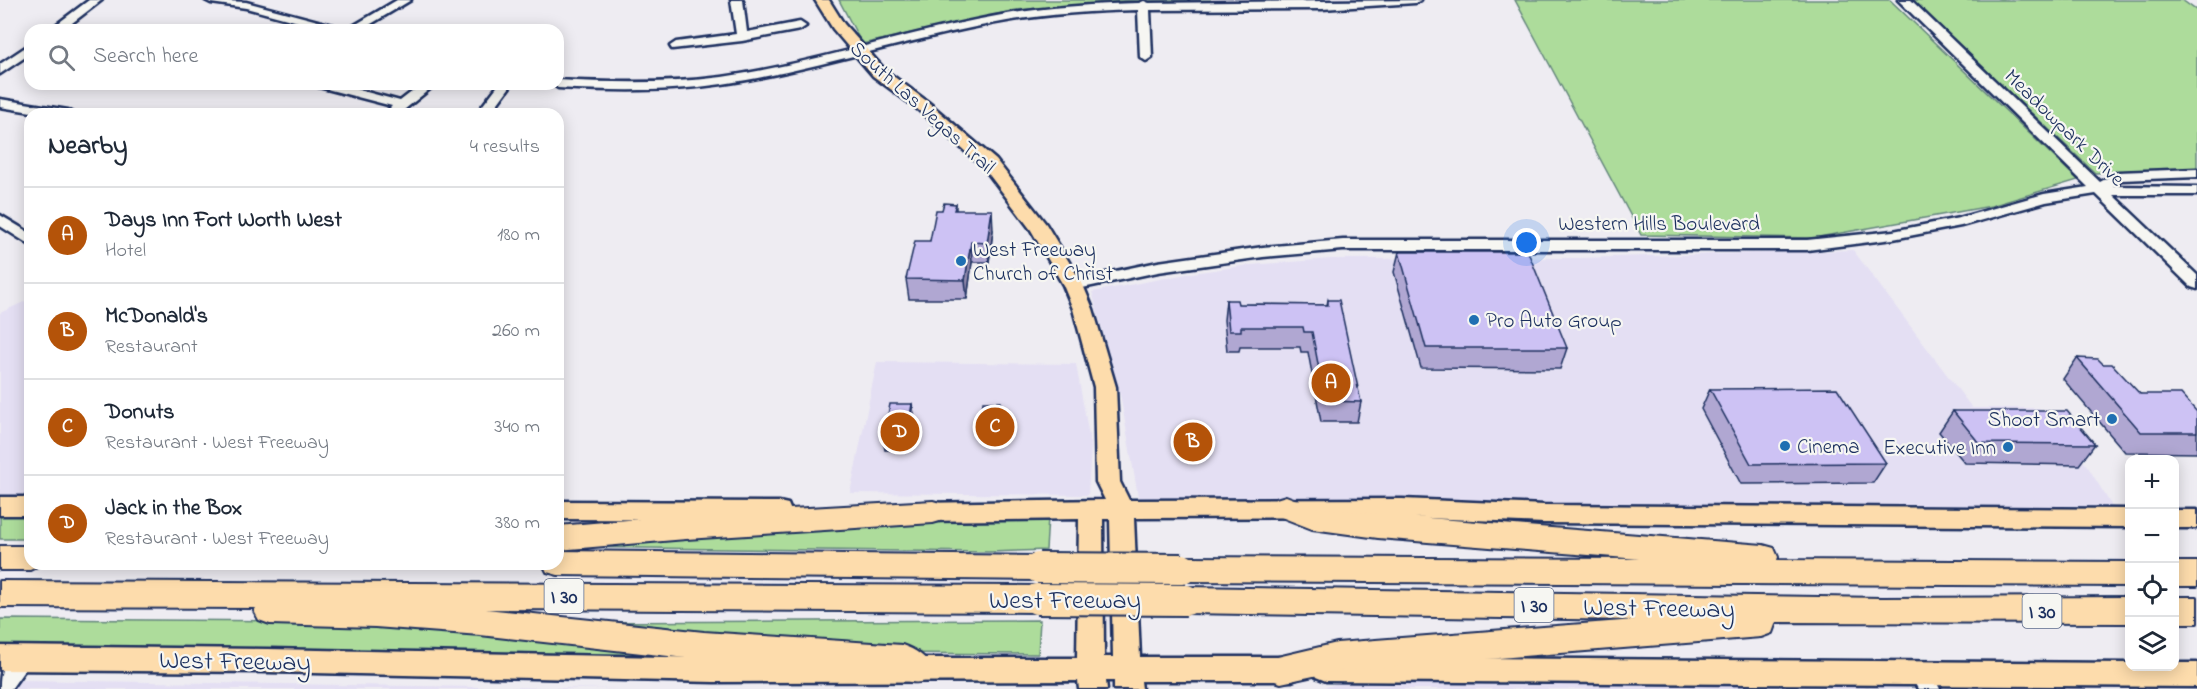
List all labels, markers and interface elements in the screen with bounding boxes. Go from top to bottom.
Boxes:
search box [24,24,564,90]
street label: South Las Vegas Trail [841,35,1001,184]
icon: search [45,41,78,74]
text: Search here [93,41,198,73]
street label: Meadowpark Drive [1997,63,2131,194]
text: Nearby [48,128,127,166]
text: 4 results [470,133,540,162]
text: Days Inn Fort Worth West [105,205,342,237]
street label: Western Hills Boulevard [1558,210,1760,240]
text: A [61,221,74,250]
text: 180 m [497,221,540,250]
your location [1512,228,1541,257]
place label: West Freeway Church of Christ [973,236,1113,290]
text: Hotel [105,237,146,266]
marker: West Freeway Church of Christ [954,254,968,268]
text: McDonald's [105,301,208,333]
place label: Pro Auto Group [1486,307,1622,337]
marker: Pro Auto Group [1467,313,1481,327]
text: B [61,317,74,346]
text: 260 m [492,317,540,346]
text: Restaurant [105,333,198,362]
pin: A [1312,360,1350,406]
text: Donuts [105,397,175,429]
pin: C [976,404,1014,450]
place label: Shoot Smart [1988,406,2100,436]
pin: D [880,410,920,454]
marker: Shoot Smart [2105,412,2119,426]
text: C [62,413,73,442]
text: 340 m [494,413,540,442]
pin: B [1174,420,1212,464]
text: Restaurant · West Freeway [105,429,329,458]
place label: Cinema [1797,433,1860,463]
place label: Executive Inn [1883,434,1996,464]
marker: Cinema [1778,439,1792,453]
marker: Executive Inn [2001,440,2015,454]
map controls [2125,455,2179,671]
button: + [2125,455,2179,509]
text: Jack in the Box [105,493,242,525]
text: D [60,509,75,538]
text: 380 m [495,509,540,538]
button: − [2125,509,2179,563]
text: Restaurant · West Freeway [105,525,329,554]
button: locate [2125,563,2179,617]
road number: I 30 [544,579,584,613]
street label: West Freeway [989,583,1141,621]
road number: I 30 [1514,588,1553,622]
street label: West Freeway [1583,590,1735,630]
road number: I 30 [2022,594,2062,628]
button: layers [2125,617,2179,671]
street label: West Freeway [159,643,311,683]

